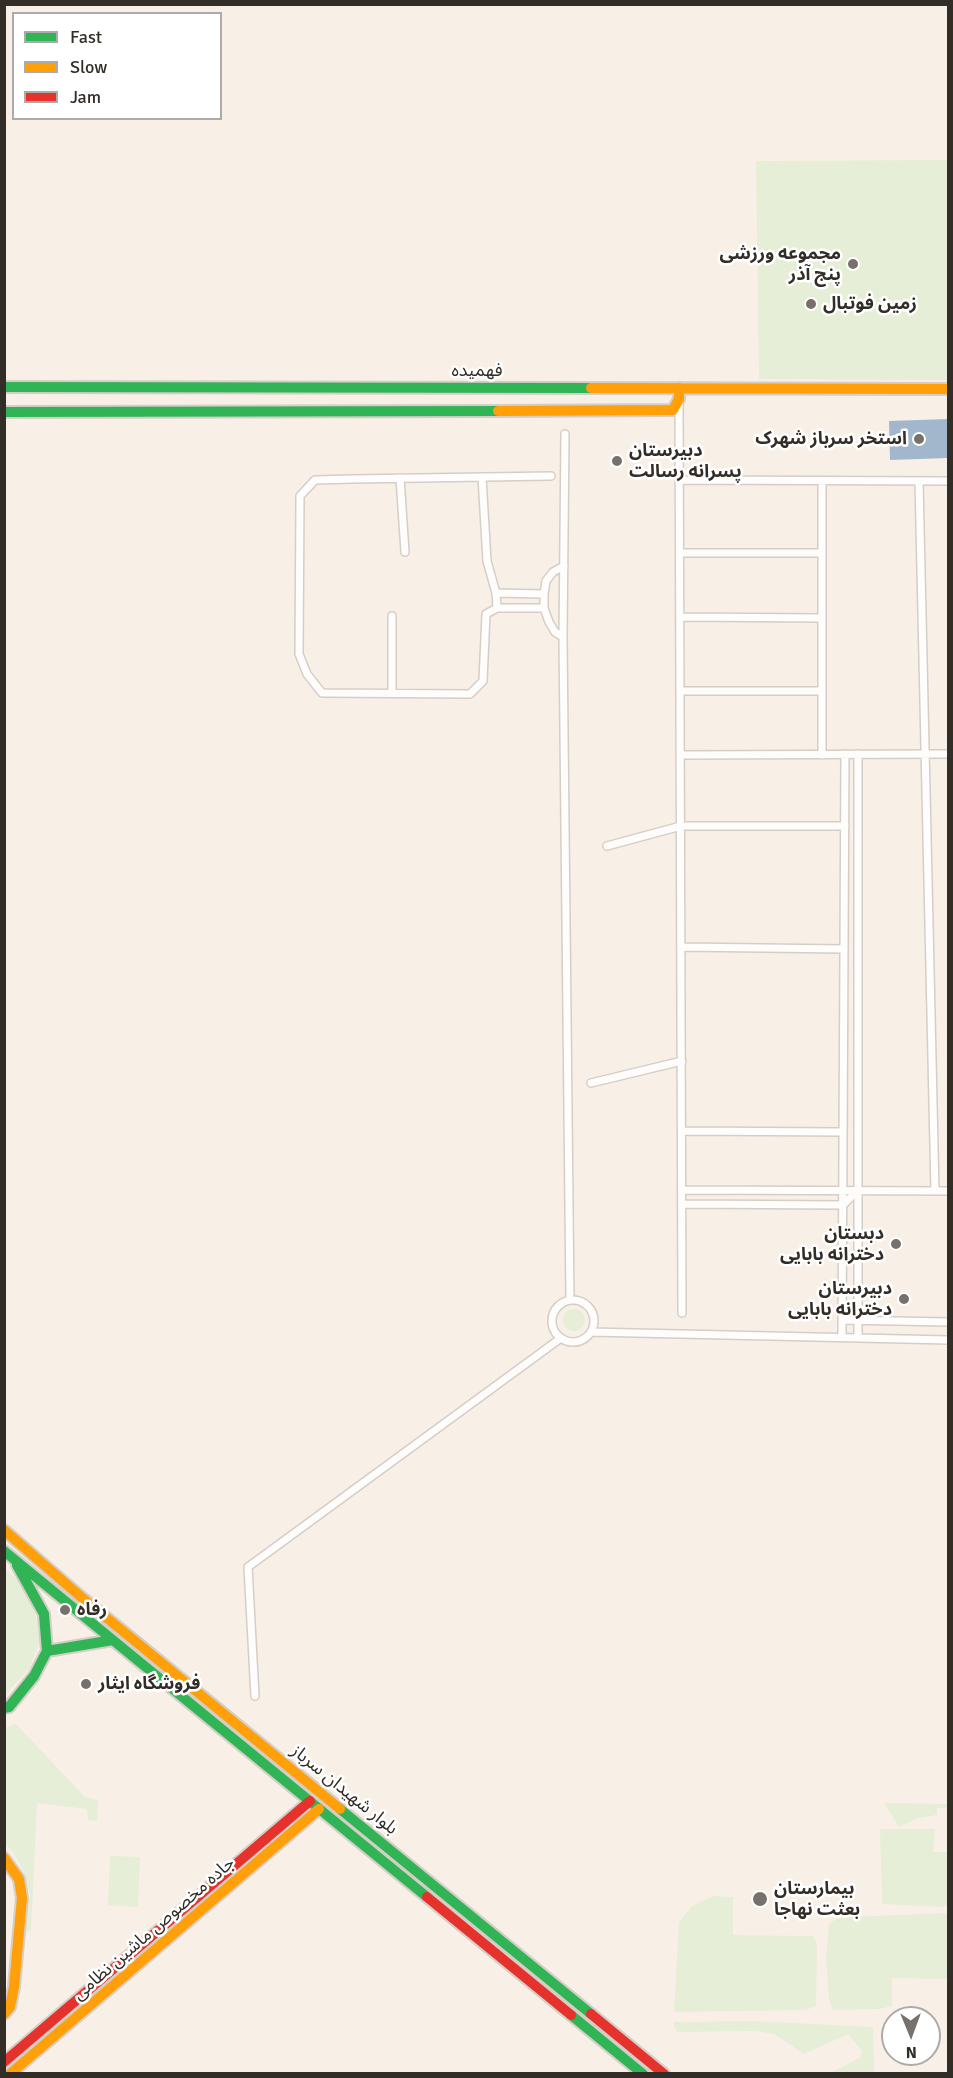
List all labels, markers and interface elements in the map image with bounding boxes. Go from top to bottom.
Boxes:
legend [12,12,222,120]
text: Fast [70,26,102,48]
text: Slow [70,56,107,78]
text: Jam [70,86,101,108]
place label: مجموعه ورزشی پنج آذر [719,243,841,286]
marker: مجموعه ورزشی پنج آذر [846,257,860,271]
place label: زمین فوتبال [823,293,917,315]
marker: زمین فوتبال [804,297,818,311]
street label: فهمیده [451,360,503,382]
place label: استخر سرباز شهرک [755,428,907,450]
marker: استخر سرباز شهرک [912,432,926,446]
place label: دبیرستان پسرانه رسالت [629,440,742,482]
marker: دبیرستان پسرانه رسالت [610,454,624,468]
place label: دبستان دخترانه بابایی [780,1223,884,1266]
marker: دبستان دخترانه بابایی [889,1237,903,1251]
place label: دبیرستان دخترانه بابایی [788,1278,892,1320]
marker: دبیرستان دخترانه بابایی [897,1292,911,1306]
place label: رفاه [77,1599,107,1621]
marker: رفاه [58,1603,72,1617]
place label: فروشگاه ایثار [98,1673,200,1695]
marker: فروشگاه ایثار [79,1677,93,1691]
street label: بلوار شهیدان سرباز [286,1740,402,1840]
street label: جاده مخصوص ماشین نظامی [68,1853,240,2005]
place label: بیمارستان بعثت نهاجا [774,1878,860,1920]
marker: بیمارستان بعثت نهاجا [751,1890,769,1908]
north arrow [881,2006,941,2066]
text: N [906,2042,917,2062]

